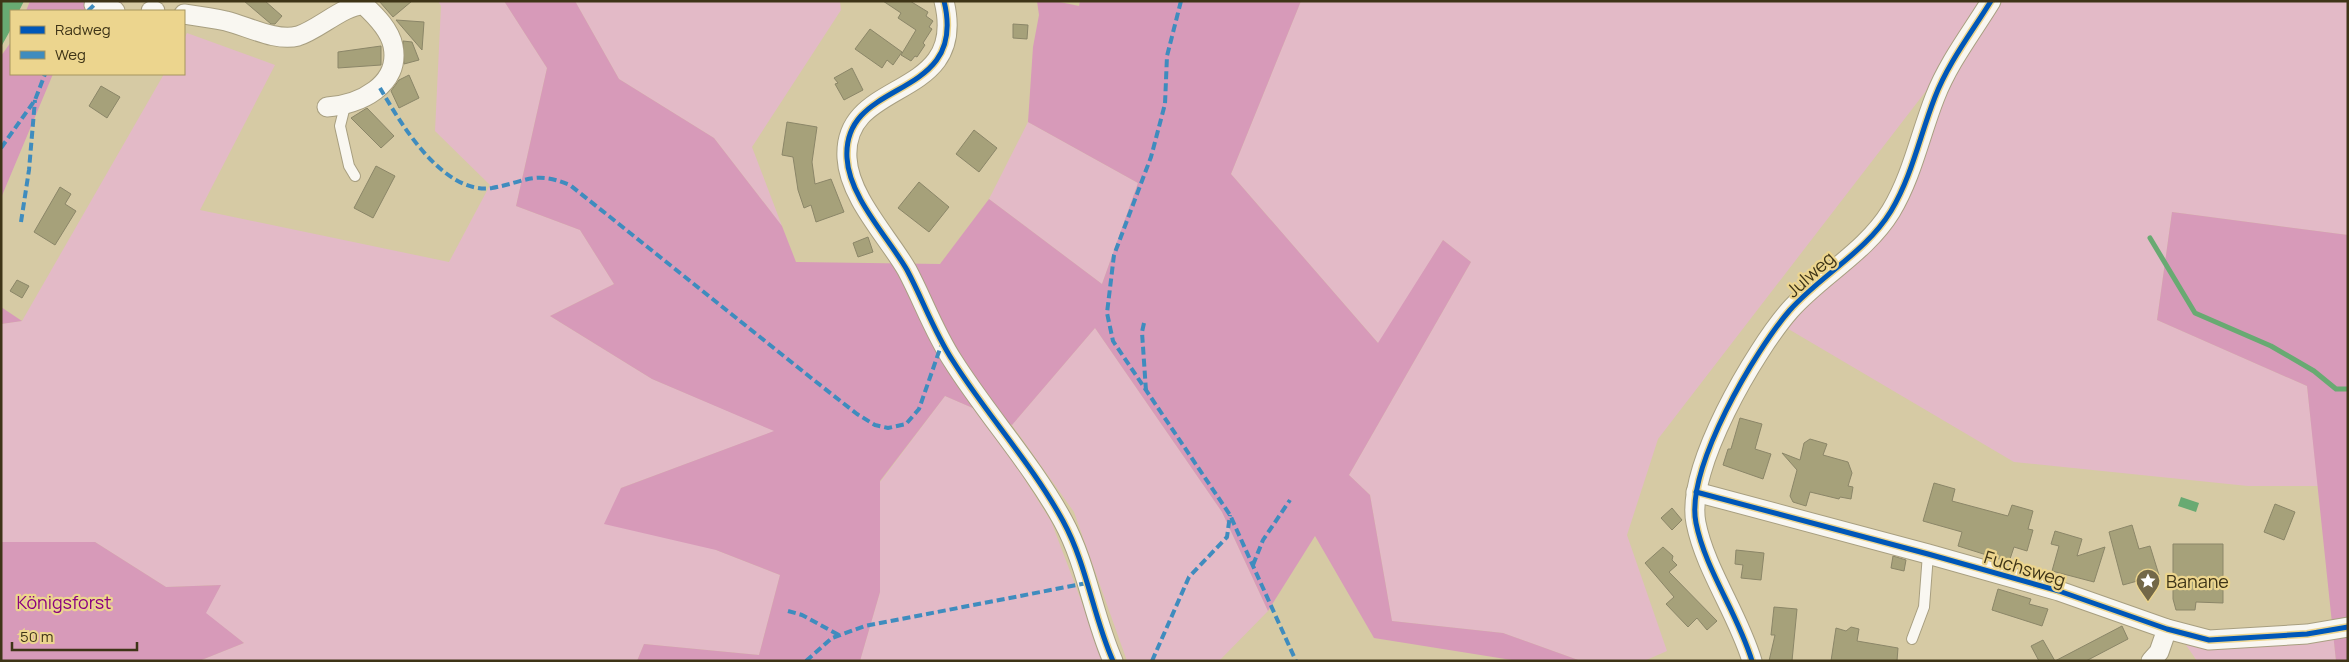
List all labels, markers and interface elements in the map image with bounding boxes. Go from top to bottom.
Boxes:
legend [10,10,185,75]
text: Radweg [55,19,111,40]
text: Weg [55,44,86,65]
street label: Julweg [1780,246,1840,302]
street label: Fuchsweg [1981,544,2069,592]
place icon: Banane [2135,568,2161,602]
place label: Banane [2166,569,2229,593]
park label: Königsforst [16,590,112,614]
scale bar [12,620,138,652]
text: 50 m [20,626,54,647]

